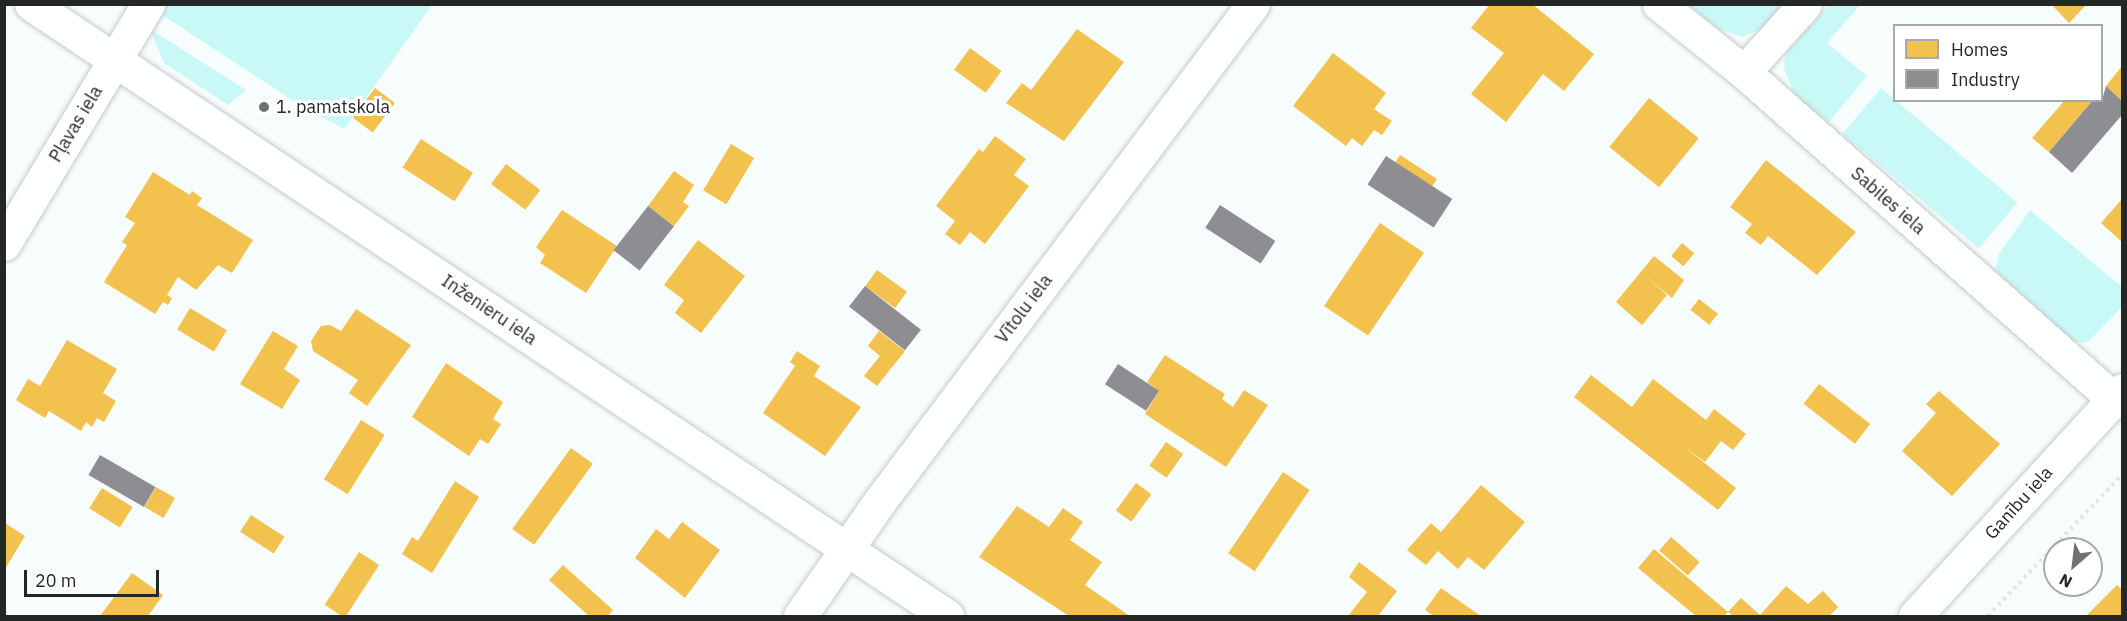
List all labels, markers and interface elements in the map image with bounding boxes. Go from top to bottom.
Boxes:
legend [1893,24,2103,102]
text: Homes [1951,38,2008,61]
text: Industry [1951,68,2020,91]
street label: Pļavas iela [45,82,107,166]
place label: 1. pamatskola [276,96,390,118]
marker: 1. pamatskola [257,100,271,114]
street label: Sabiles iela [1846,163,1930,239]
street label: Inženieru iela [437,270,541,350]
street label: Vītolu iela [991,270,1057,348]
street label: Ganību iela [1981,462,2057,544]
north arrow [2043,537,2103,597]
scale bar [27,558,162,596]
text: 20 m [35,569,77,592]
text: N [2056,570,2075,593]

